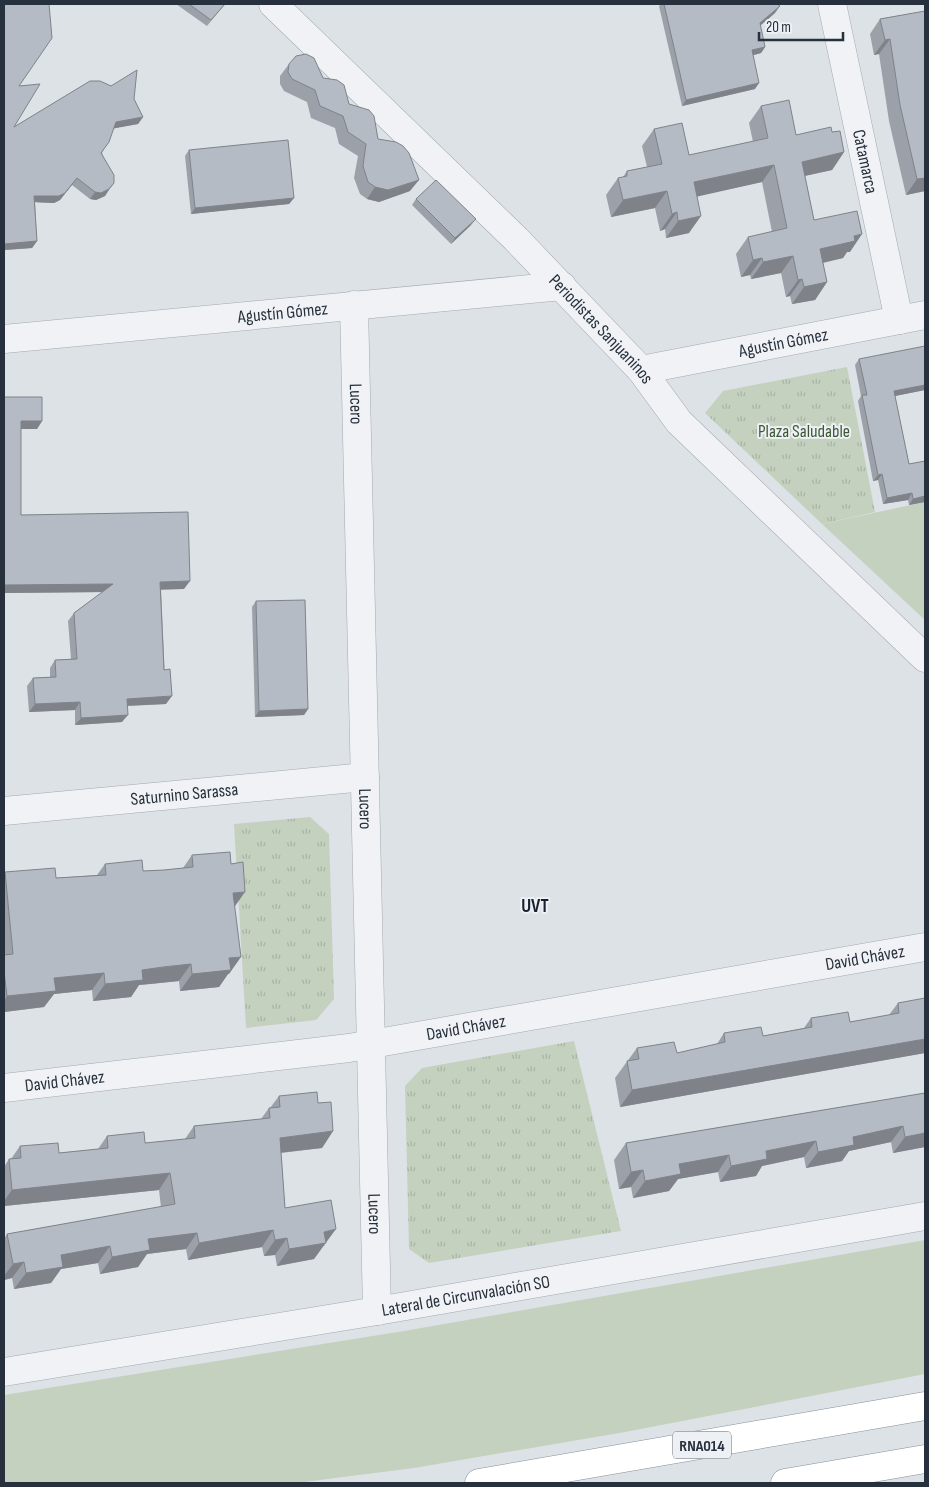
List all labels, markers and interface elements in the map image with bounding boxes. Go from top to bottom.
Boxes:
scale bar [759,10,843,42]
text: 20 m [766,18,791,37]
street label: Catamarca [848,128,882,196]
street label: Periodistas Sanjuaninos [544,270,657,388]
street label: Agustín Gómez [236,298,329,328]
street label: Agustín Gómez [736,324,830,362]
street label: Lucero [345,383,367,425]
park label: Plaza Saludable [758,421,850,442]
street label: Saturnino Sarassa [129,779,239,810]
street label: Lucero [354,788,376,830]
district label: UVT [521,895,549,918]
street label: David Chávez [824,941,907,975]
street label: David Chávez [425,1011,508,1045]
street label: David Chávez [24,1066,106,1097]
street label: Lucero [363,1193,385,1234]
street label: Lateral de Circunvalación SO [380,1271,552,1321]
road number: RNA014 [673,1432,731,1458]

